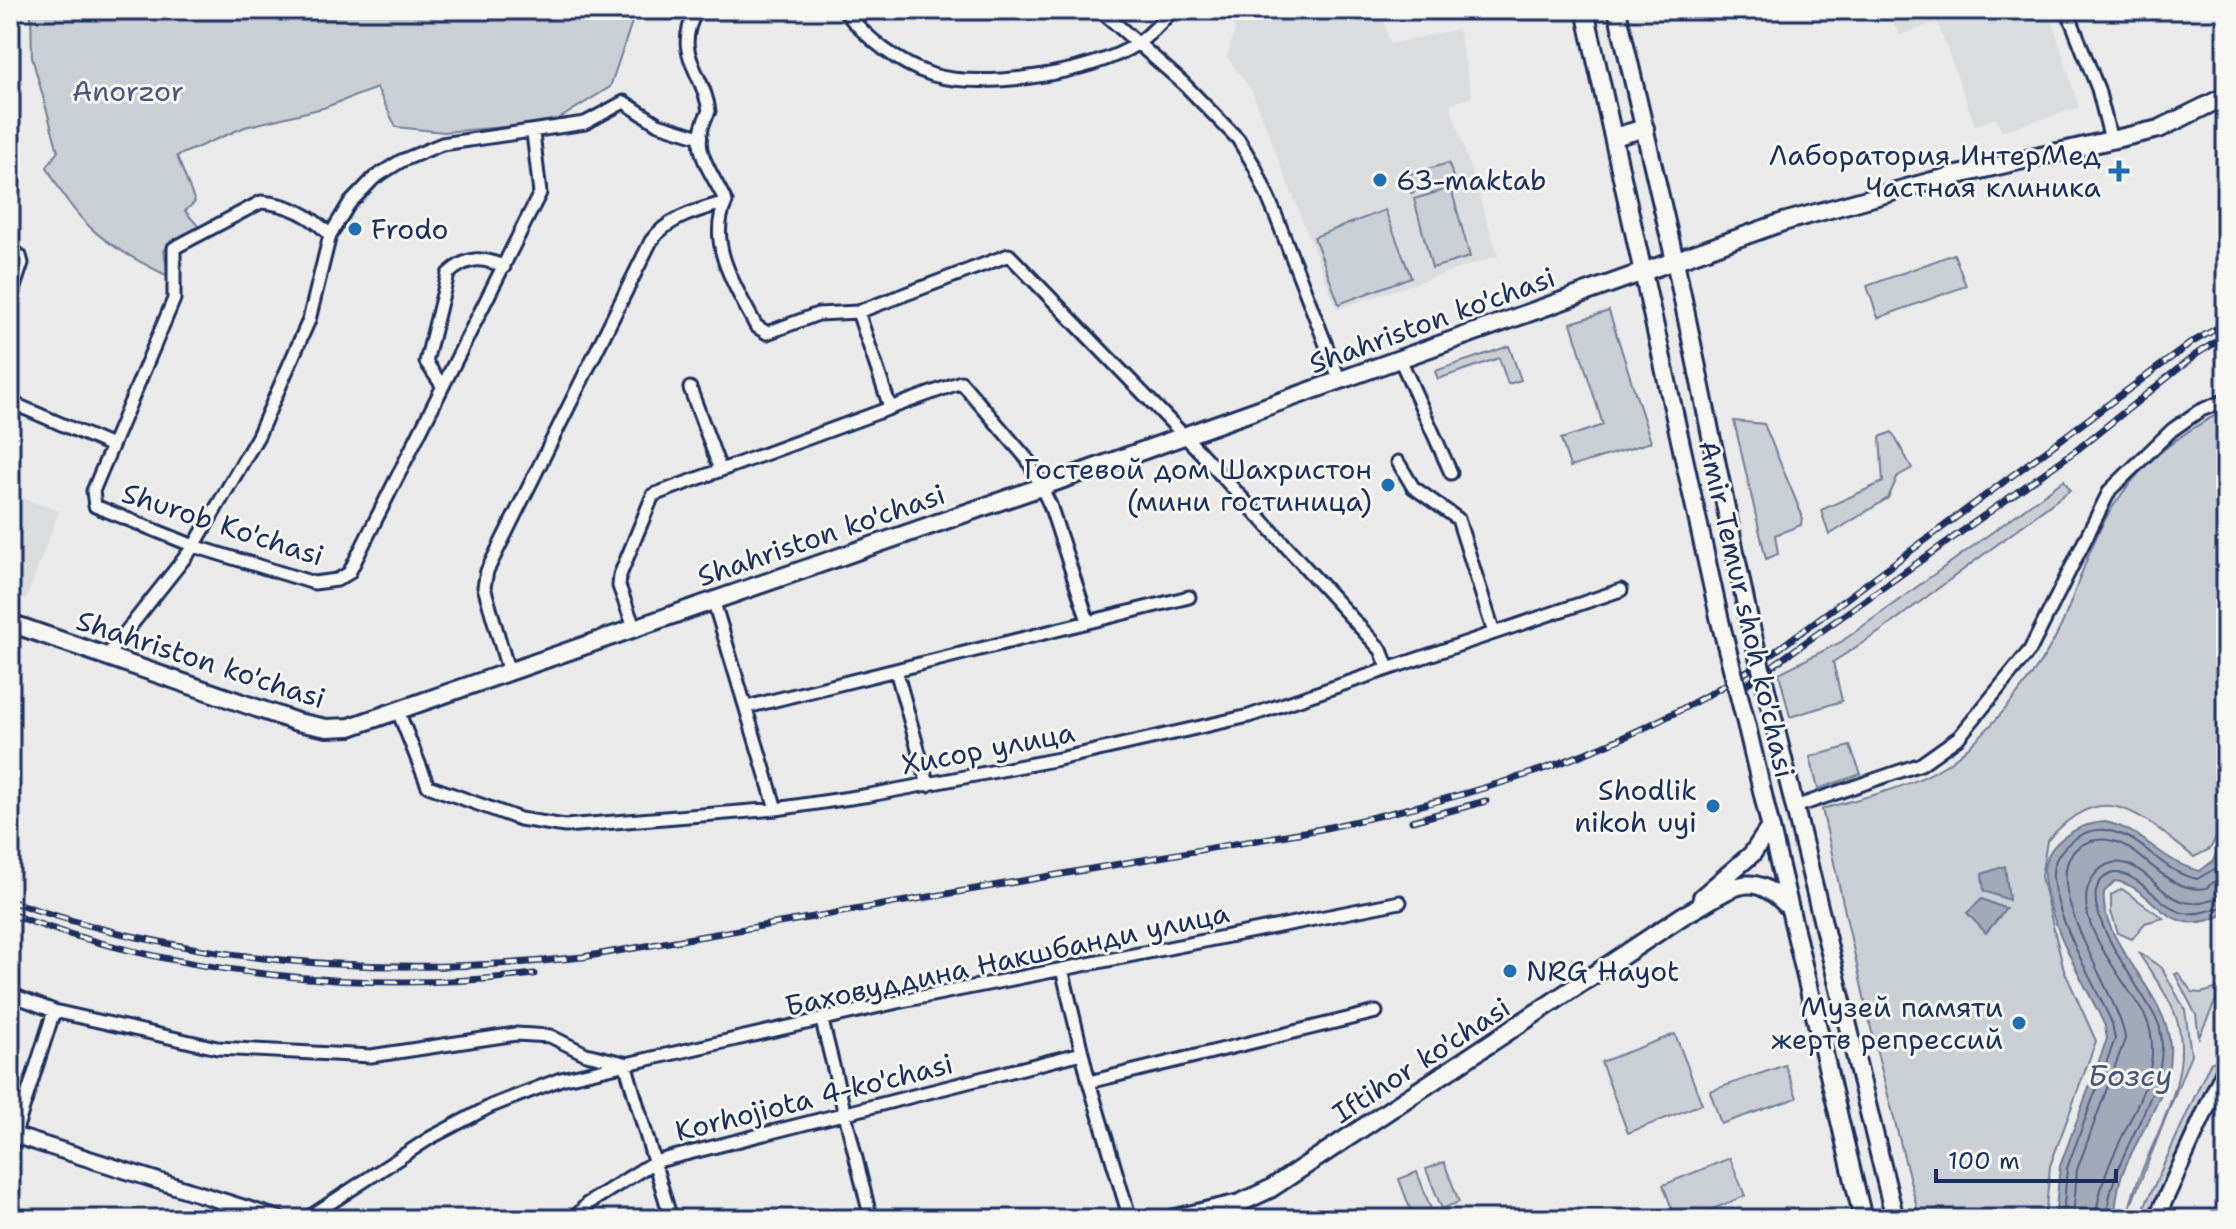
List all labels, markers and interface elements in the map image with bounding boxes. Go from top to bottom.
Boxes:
park label: Anorzor [72,72,184,110]
place label: Лаборатория ИнтерМед Частная клиника [1769,136,2101,206]
marker: Лаборатория ИнтерМед Частная клиника [2108,160,2130,182]
place label: 63-maktab [1396,161,1547,199]
marker: 63-maktab [1371,171,1389,189]
place label: Frodo [371,210,449,248]
marker: Frodo [346,220,364,238]
street label: Shahriston ko'chasi [1304,258,1560,382]
street label: Amir Temur shoh ko'chasi [1690,436,1804,782]
place label: Гостевой дом Шахристон (мини гостиница) [1024,450,1372,520]
street label: Shurob Ko'chasi [117,473,329,575]
street label: Shahriston ko'chasi [692,475,950,595]
marker: Гостевой дом Шахристон (мини гостиница) [1379,476,1397,494]
street label: Shahriston ko'chasi [72,601,330,717]
street label: Хисор улица [898,713,1078,783]
place label: Shodlik nikoh uyi [1574,771,1697,841]
marker: Shodlik nikoh uyi [1704,797,1722,815]
street label: Баховуддина Накшбанди улица [781,893,1233,1025]
place label: NRG Hayot [1526,952,1679,990]
marker: NRG Hayot [1501,962,1519,980]
street label: Iftihor ko'chasi [1325,988,1517,1132]
place label: Музей памяти жертв репрессий [1771,988,2003,1058]
marker: Музей памяти жертв репрессий [2010,1014,2028,1032]
street label: Korhojiota 4-ko'chasi [671,1044,957,1150]
water label: Бозсу [2087,1055,2173,1096]
scale bar [1936,1133,2116,1183]
text: 100 m [1948,1145,2020,1177]

